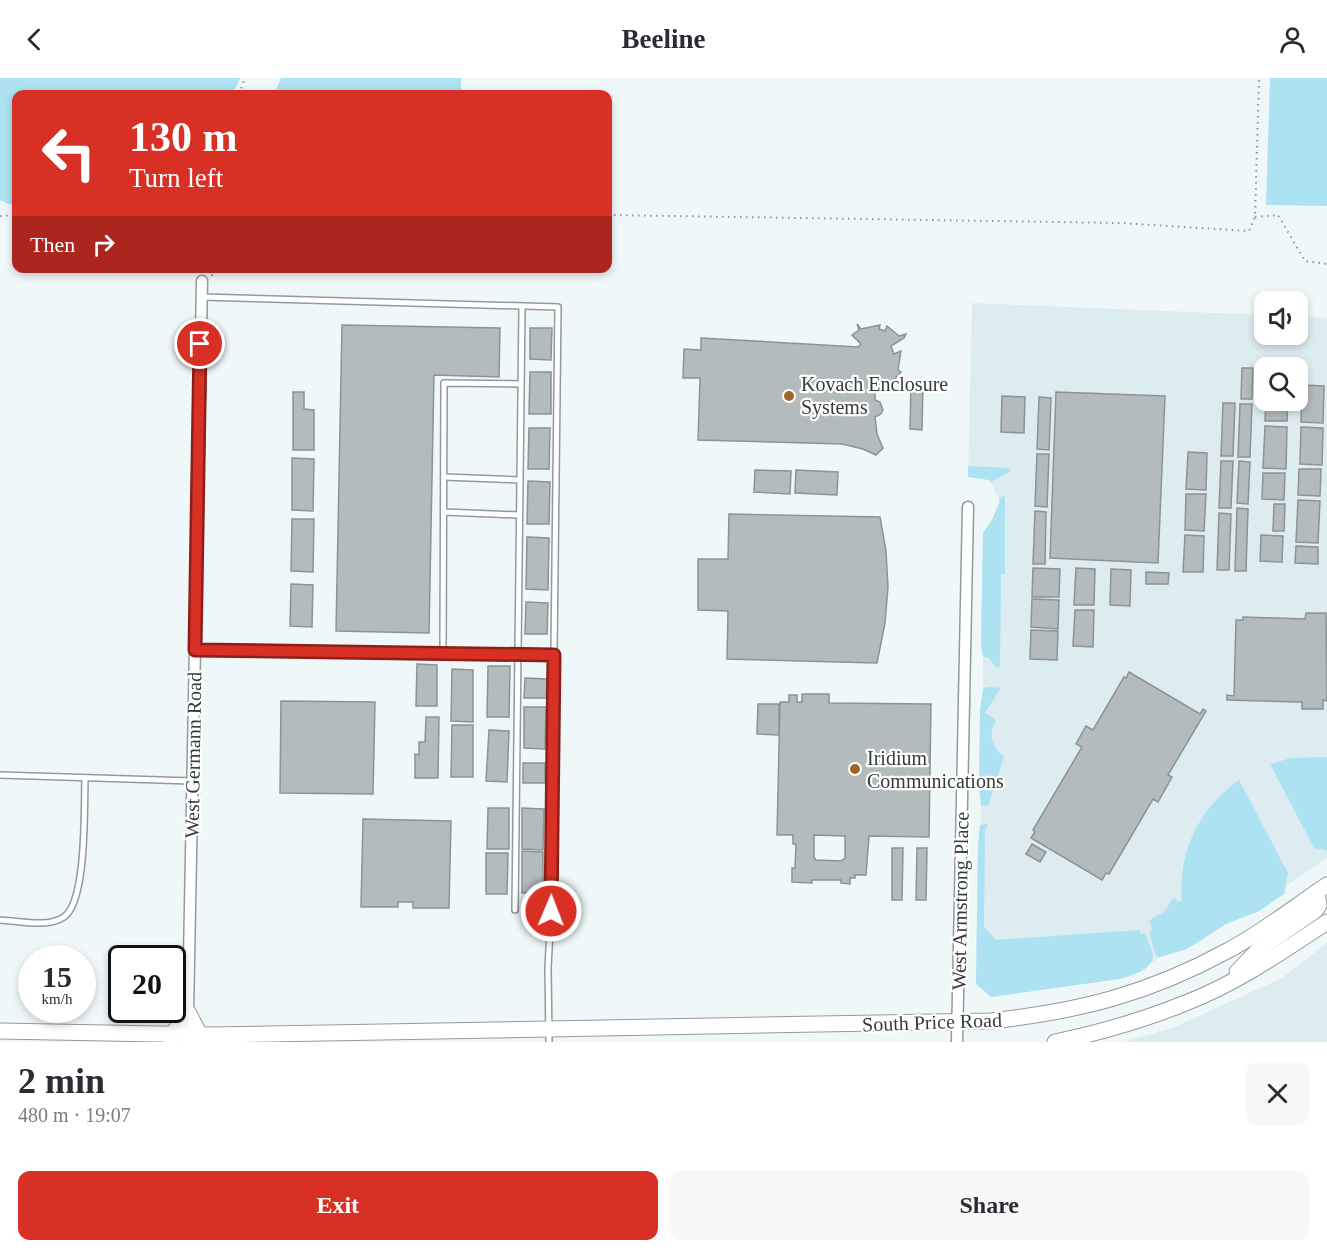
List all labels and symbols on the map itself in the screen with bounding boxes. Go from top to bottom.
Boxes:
pin [174,318,225,369]
place label: Kovach Enclosure Systems [801,373,948,419]
marker: Kovach Enclosure Systems [782,389,796,403]
street label: West Germann Road [181,672,205,838]
place label: Iridium Communications [867,747,1004,792]
marker: Iridium Communications [848,762,862,776]
street label: West Armstrong Place [947,812,974,990]
position arrow [519,879,583,943]
speed limit sign: 20 [108,945,186,1023]
street label: South Price Road [862,1009,1002,1035]

